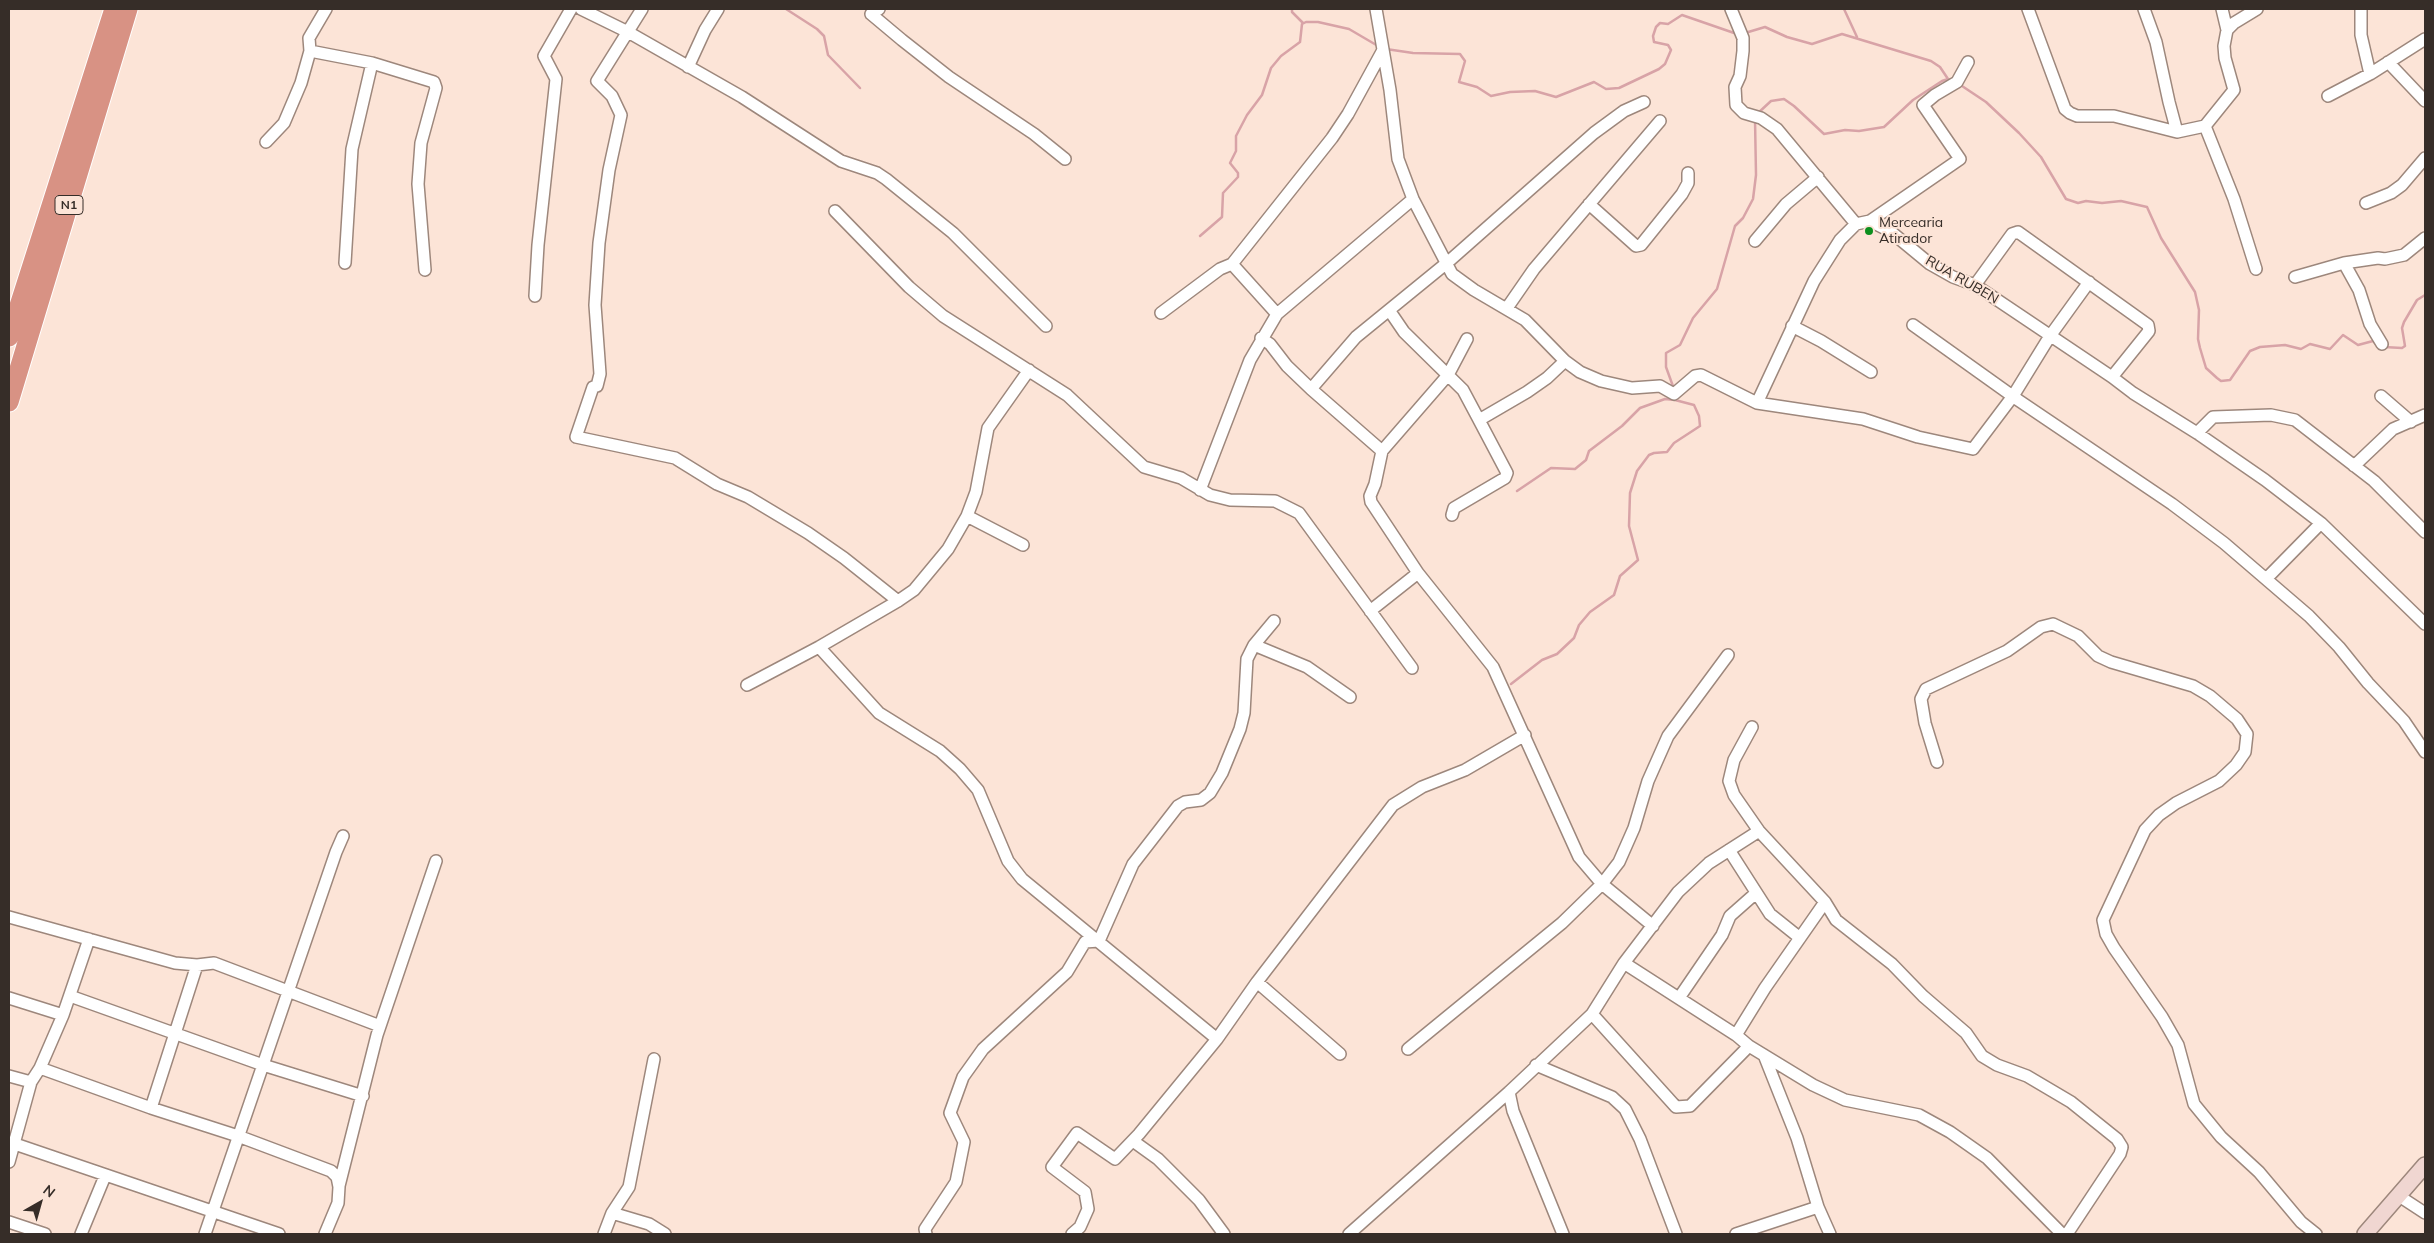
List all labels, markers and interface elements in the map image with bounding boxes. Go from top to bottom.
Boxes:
road number: N1 [55,196,83,214]
place label: Mercearia Atirador [1879,215,1943,248]
marker: Mercearia Atirador [1863,225,1875,237]
street label: RUA RUBEN [1922,252,2002,308]
north arrow [15,1178,65,1228]
text: N [40,1181,59,1202]

